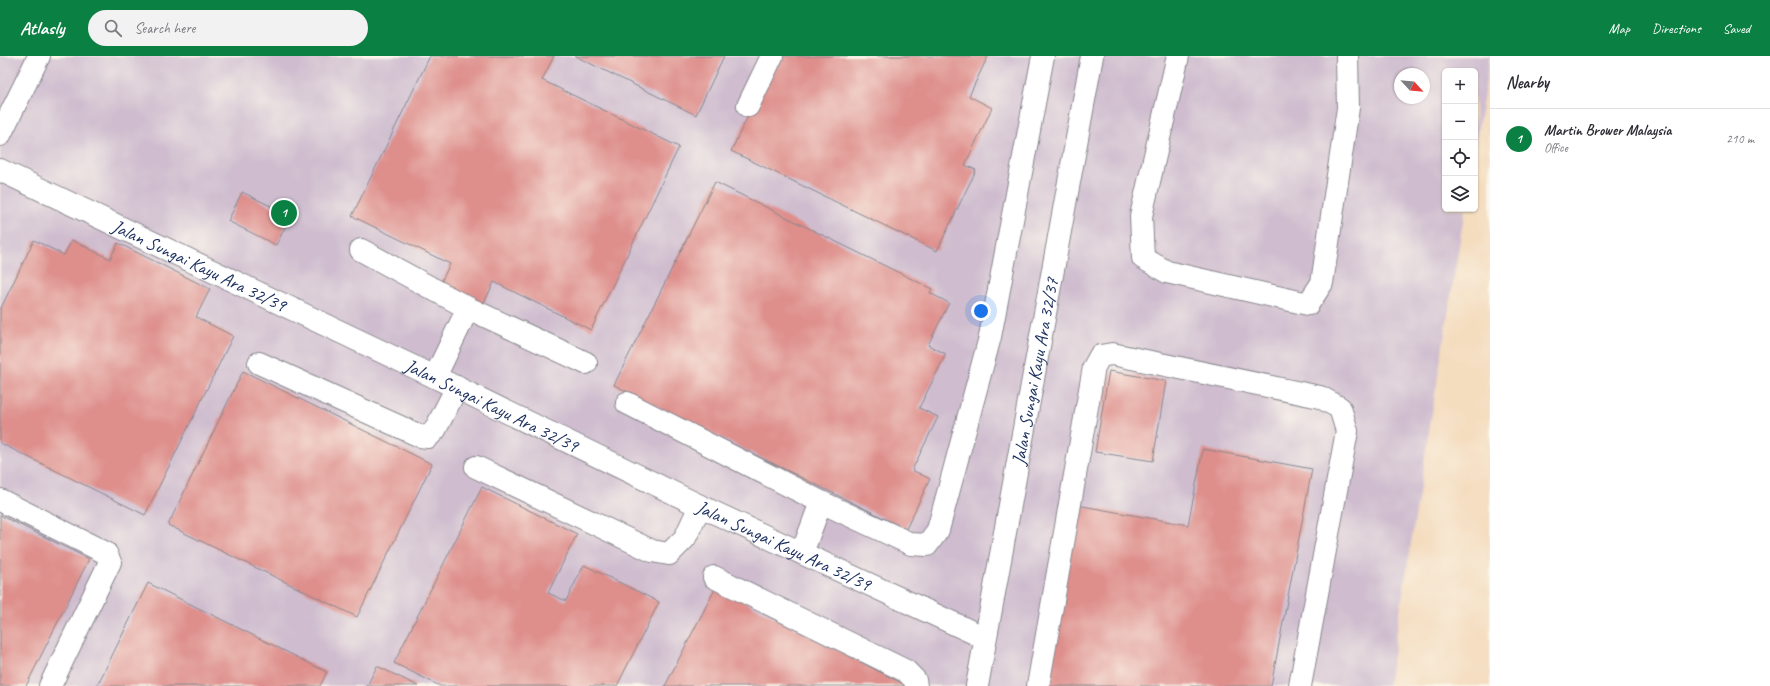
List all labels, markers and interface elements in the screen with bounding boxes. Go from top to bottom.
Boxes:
search box [88,10,368,46]
text: Atlasly [20,16,64,40]
icon: search [102,17,124,39]
text: Search here [134,19,195,38]
text: Map [1609,20,1630,37]
text: Directions [1652,20,1701,37]
text: Saved [1723,20,1750,37]
north arrow [1394,68,1430,104]
map controls [1442,68,1478,212]
button: + [1442,68,1478,104]
text: Nearby [1506,72,1549,93]
button: − [1442,104,1478,140]
text: Martin Brower Malaysia [1544,121,1671,140]
text: 1 [1516,131,1522,147]
text: 210 m [1726,131,1754,147]
button: locate [1442,140,1478,176]
text: Office [1544,140,1568,156]
button: layers [1442,176,1478,212]
pin: 1 [271,198,297,228]
street label: Jalan Sungai Kayu Ara 32/39 [107,214,291,318]
street label: Jalan Sungai Kayu Ara 32/37 [1006,274,1065,468]
your location [971,301,991,321]
street label: Jalan Sungai Kayu Ara 32/39 [400,353,583,459]
street label: Jalan Sungai Kayu Ara 32/39 [691,495,876,597]

